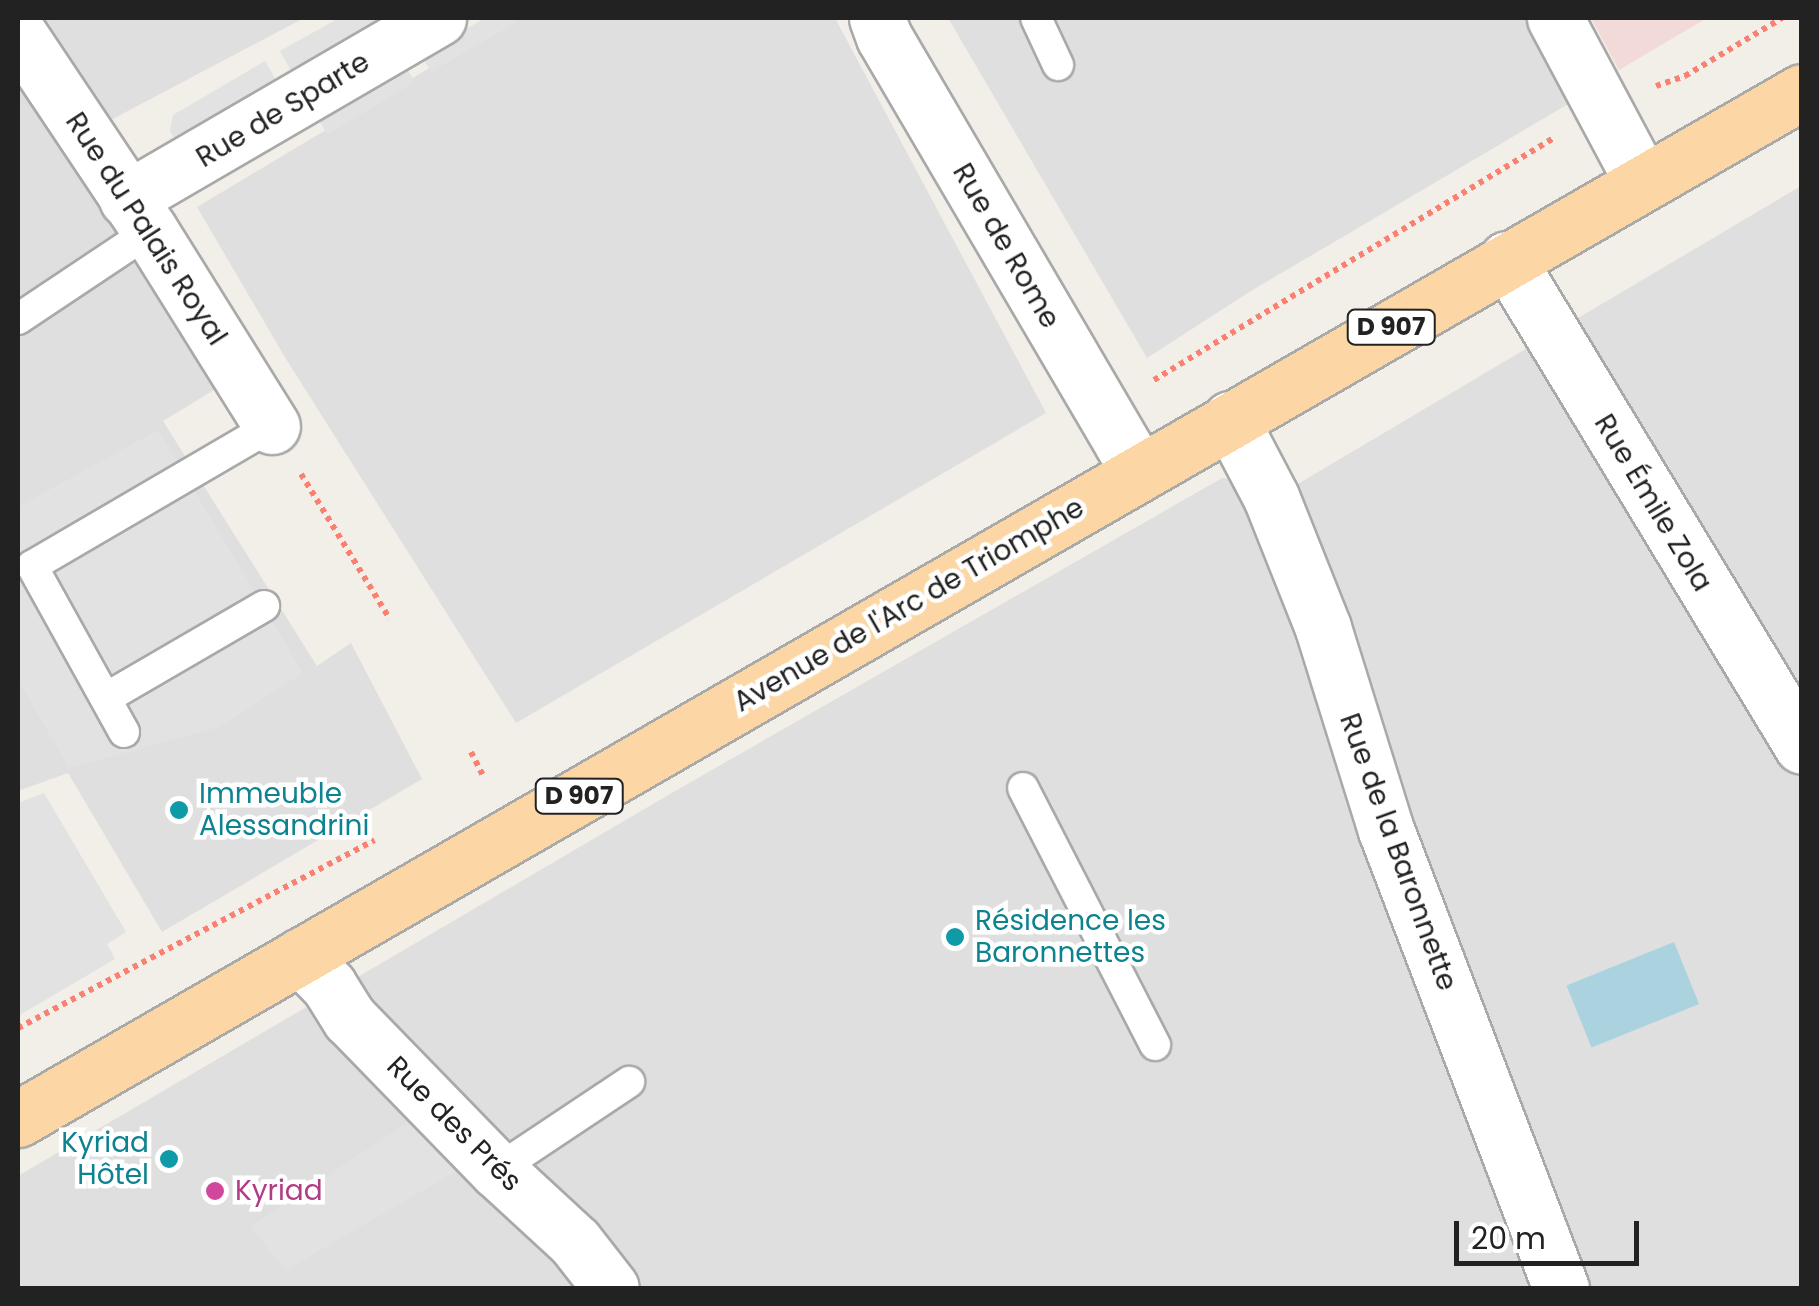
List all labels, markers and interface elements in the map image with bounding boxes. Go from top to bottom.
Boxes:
street label: Rue de Sparte [190,45,376,175]
street label: Rue du Palais Royal [58,106,234,352]
street label: Rue de Rome [945,158,1067,334]
road number: D 907 [1346,307,1436,347]
street label: Rue Émile Zola [1587,408,1719,598]
street label: Avenue de l'Arc de Triomphe [728,491,1090,719]
street label: Rue de la Baronnette [1332,709,1464,995]
road number: D 907 [534,776,624,816]
place label: Immeuble Alessandrini [199,777,369,843]
marker: Immeuble Alessandrini [168,799,190,821]
place label: Résidence les Baronnettes [975,904,1166,970]
marker: Résidence les Baronnettes [944,926,966,948]
street label: Rue des Prés [380,1050,528,1198]
place label: Kyriad Hôtel [61,1126,149,1192]
marker: Kyriad Hôtel [158,1148,180,1170]
place label: Kyriad [235,1174,323,1208]
marker: Kyriad [204,1180,226,1202]
scale bar [1459,1201,1644,1263]
text: 20 m [1471,1217,1546,1260]

